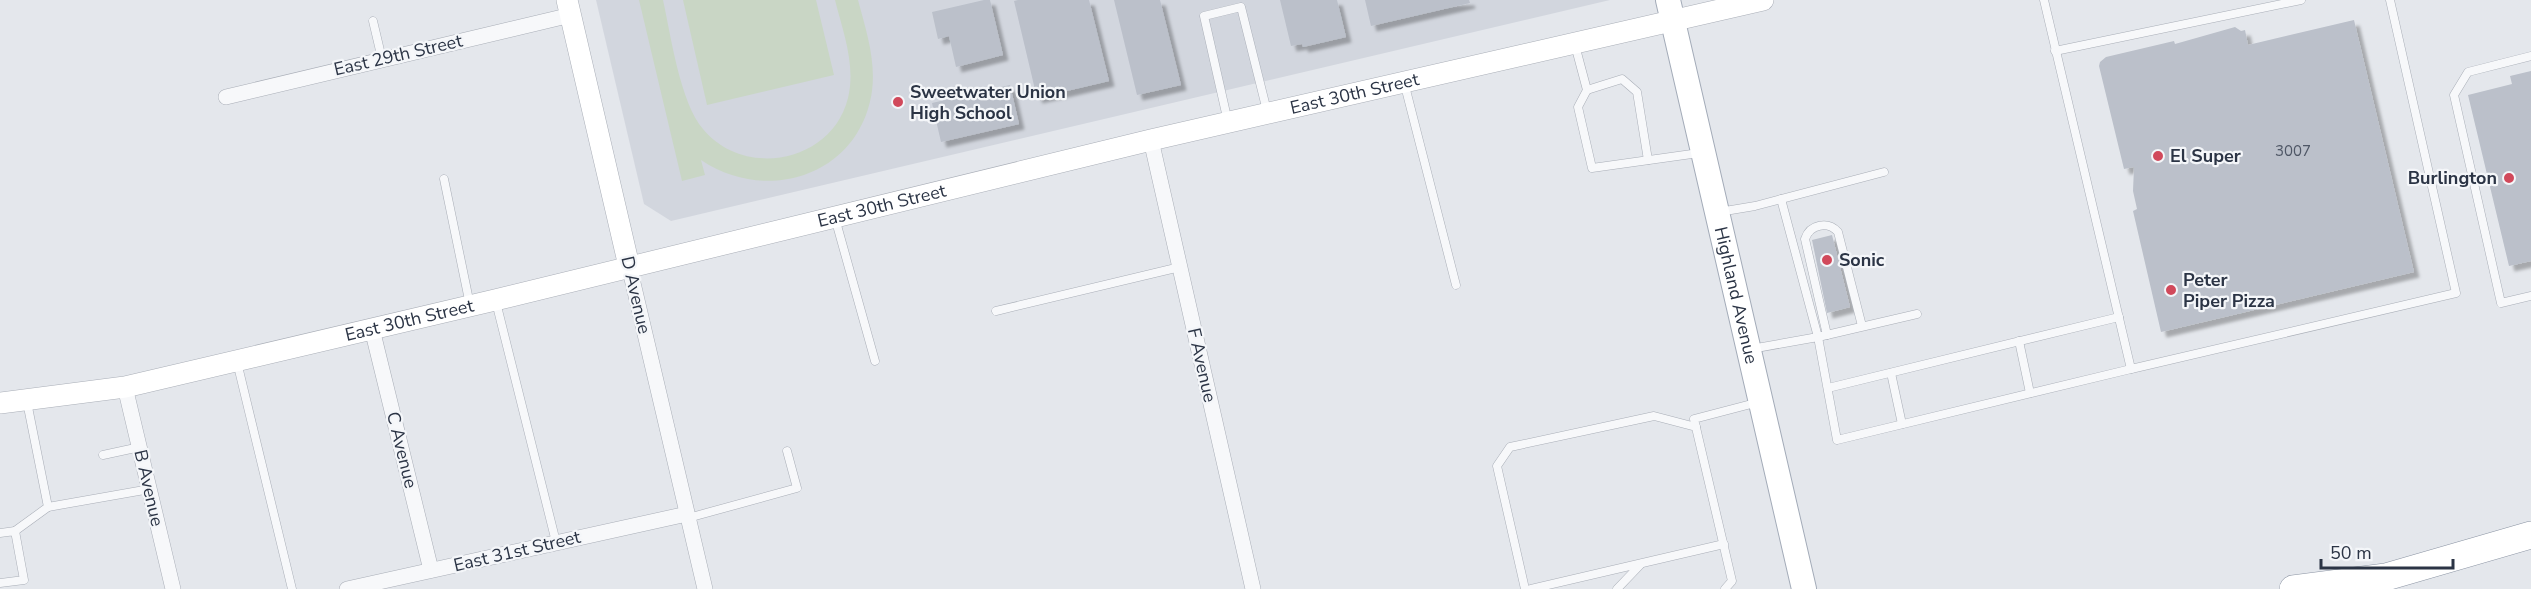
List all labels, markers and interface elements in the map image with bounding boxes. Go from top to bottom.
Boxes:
street label: East 29th Street [331,28,465,81]
street label: East 30th Street [1288,67,1422,120]
place label: Sweetwater Union High School [910,80,1066,125]
marker: Sweetwater Union High School [891,95,905,109]
house number: 3007 [2275,141,2311,161]
place label: El Super [2170,144,2241,168]
marker: El Super [2151,149,2165,163]
place label: Burlington [2408,166,2497,190]
marker: Burlington [2502,171,2516,185]
street label: East 30th Street [815,178,949,233]
street label: Highland Avenue [1709,224,1764,366]
place label: Sonic [1839,248,1885,272]
marker: Sonic [1820,253,1834,267]
street label: D Avenue [615,254,657,336]
place label: Peter Piper Pizza [2183,268,2275,313]
marker: Peter Piper Pizza [2164,283,2178,297]
street label: East 30th Street [343,293,477,347]
street label: F Avenue [1182,325,1222,405]
street label: C Avenue [381,409,423,491]
street label: B Avenue [129,447,169,529]
street label: East 31st Street [451,525,584,577]
scale bar [2321,532,2453,570]
text: 50 m [2330,541,2372,565]

